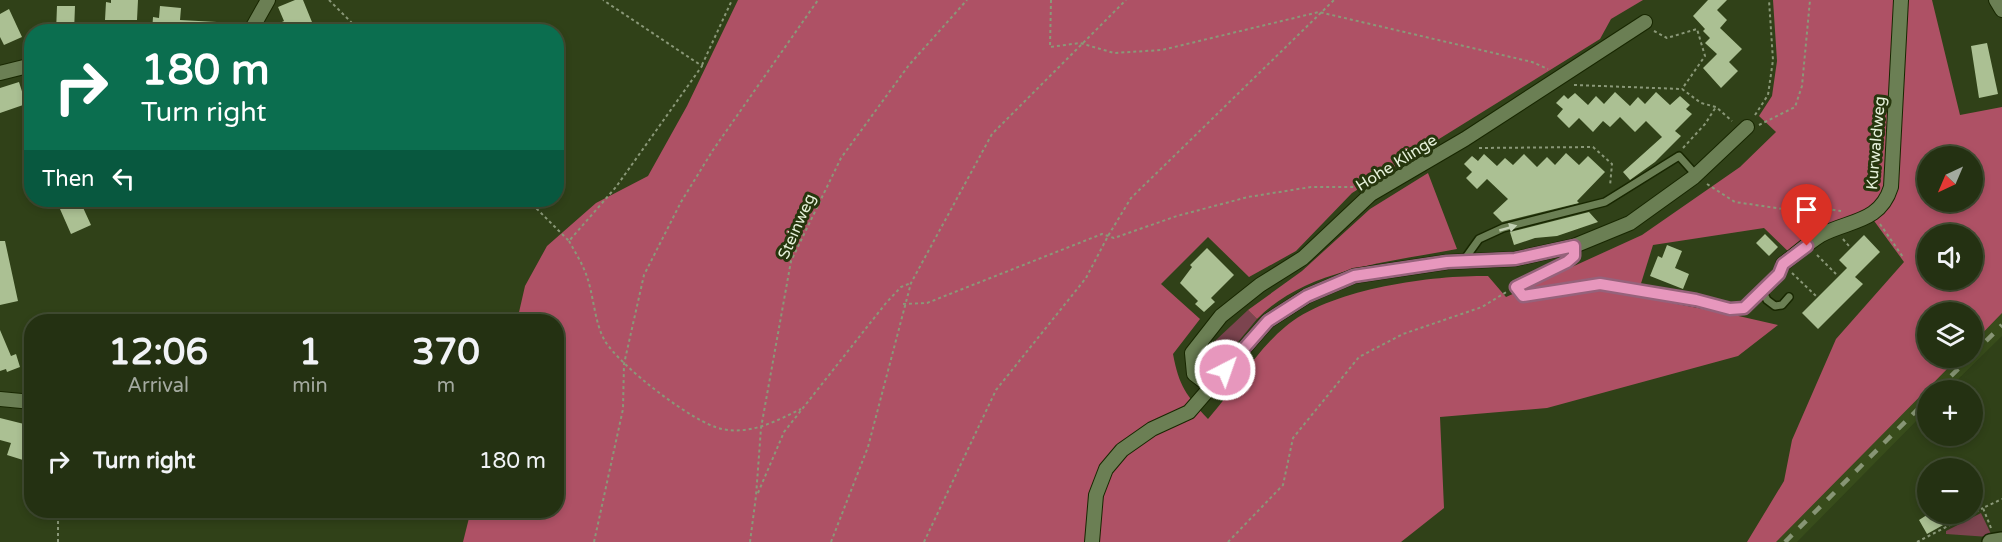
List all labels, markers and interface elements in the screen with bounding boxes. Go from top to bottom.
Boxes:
text: 180 m [141,45,270,96]
icon: right [42,48,120,126]
street label: Kurwaldweg [1862,95,1890,191]
text: Turn right [141,96,267,129]
street label: Hohe Klinge [1352,130,1441,196]
north arrow [1917,146,1983,212]
map controls [1917,146,1983,524]
icon: left [107,162,140,195]
text: Then [42,166,95,192]
pin [1781,184,1832,246]
street label: Steinweg [774,190,820,262]
icon: arrive [1790,193,1823,226]
one-way arrow [1499,223,1517,232]
button: sound [1917,224,1983,290]
button: layers [1917,302,1983,368]
text: 12:06 [108,331,208,374]
text: 1 [299,331,321,374]
text: 370 [412,331,480,374]
position arrow [1193,338,1257,402]
text: Arrival [127,374,189,398]
text: min [292,374,328,398]
text: m [437,374,455,398]
button: + [1917,380,1983,446]
icon: right [42,445,75,478]
text: Turn right [93,448,195,474]
text: 180 m [479,448,546,474]
button: − [1917,458,1983,524]

